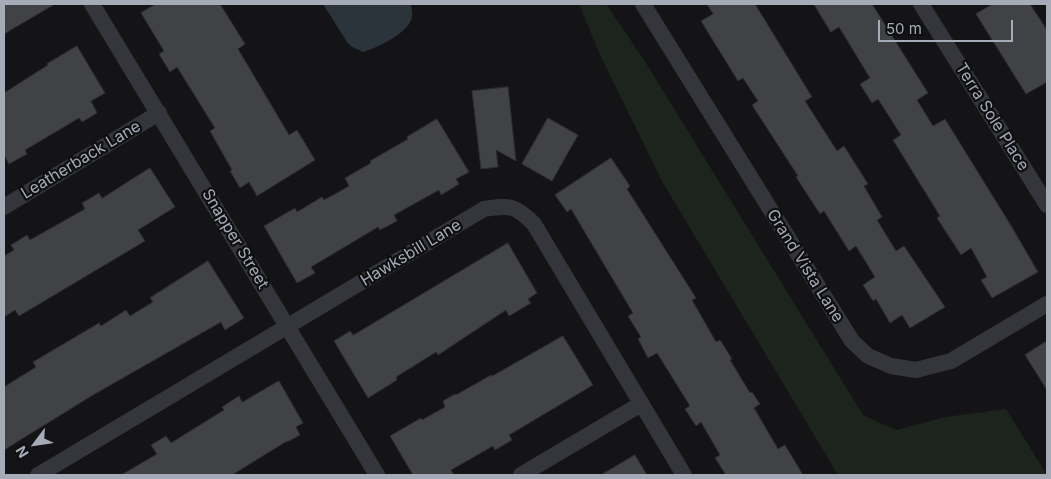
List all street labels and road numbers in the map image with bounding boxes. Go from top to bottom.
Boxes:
street label: Terra Sole Place [951,60,1033,174]
street label: Leatherback Lane [18,117,144,203]
street label: Snapper Street [198,185,272,293]
street label: Grand Vista Lane [763,206,847,326]
street label: Hawksbill Lane [357,215,465,291]

